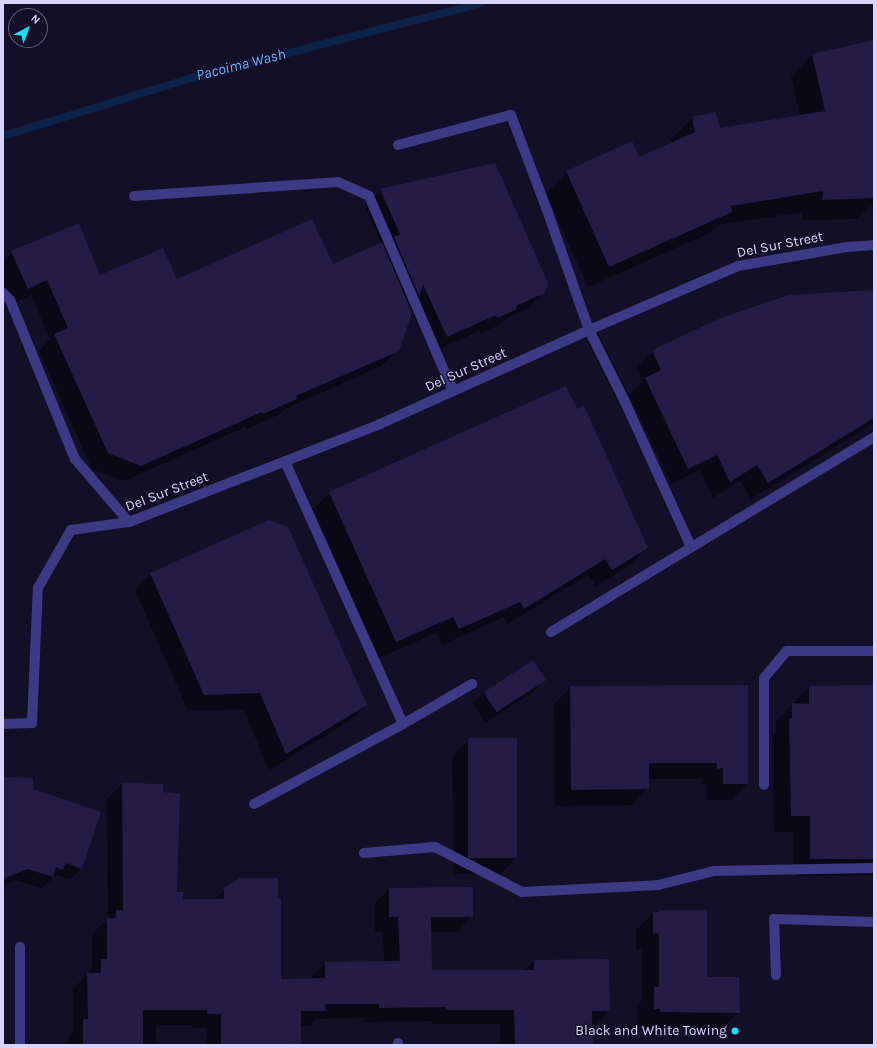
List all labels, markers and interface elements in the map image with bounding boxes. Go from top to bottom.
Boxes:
north arrow [8,8,48,48]
text: N [28,12,43,27]
water label: Pacoima Wash [195,45,287,85]
street label: Del Sur Street [735,228,825,262]
street label: Del Sur Street [423,345,509,395]
street label: Del Sur Street [123,468,211,516]
place label: Black and White Towing [575,1023,727,1039]
marker: Black and White Towing [730,1026,740,1036]

